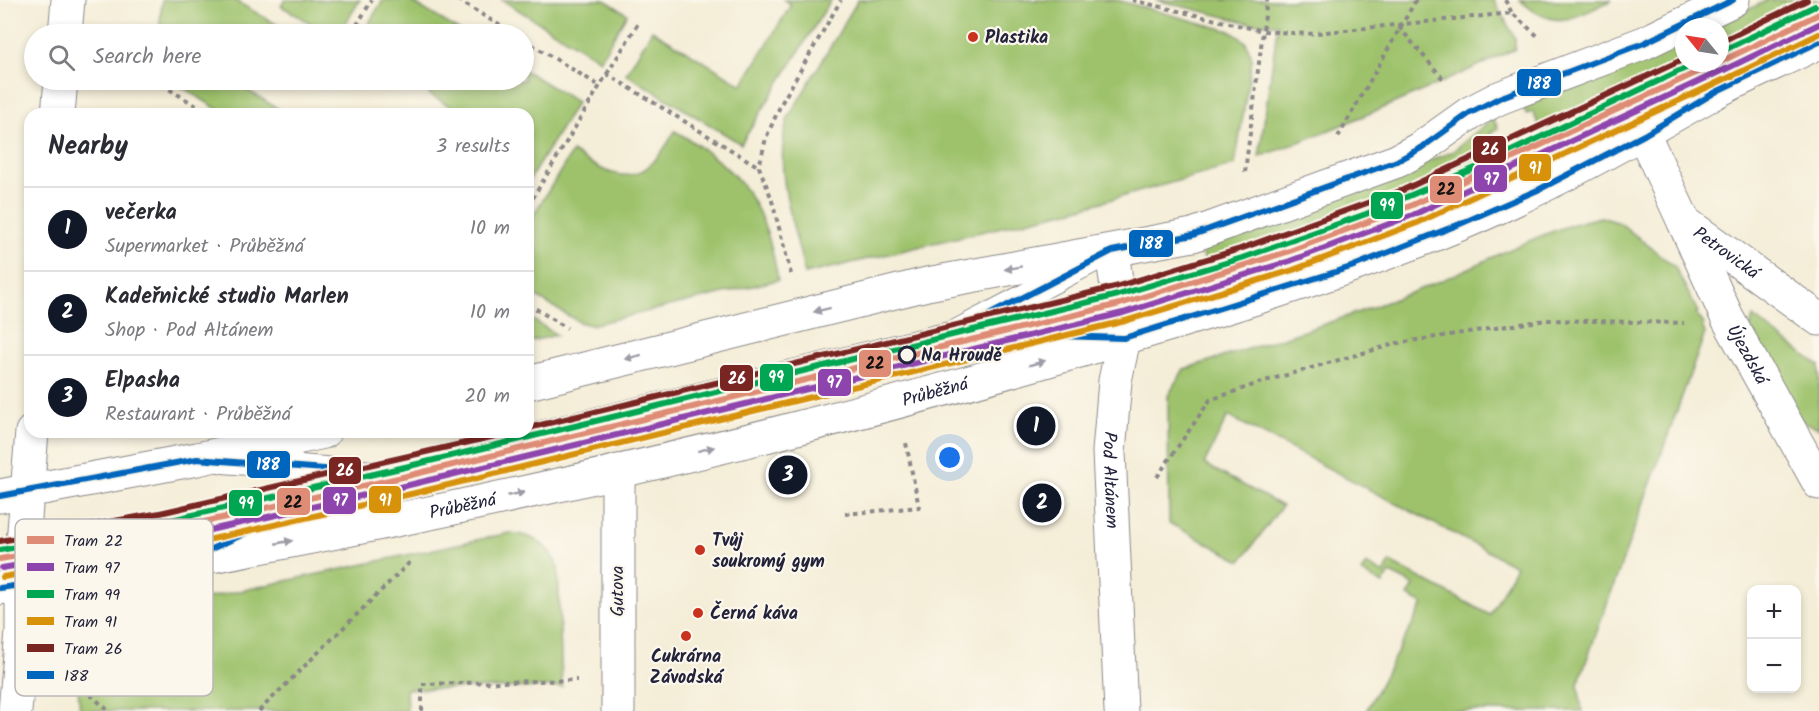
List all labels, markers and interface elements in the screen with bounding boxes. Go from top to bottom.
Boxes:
north arrow [1675,18,1729,72]
search box [24,24,534,90]
place label: Plastika [985,24,1048,53]
marker: Plastika [966,30,980,44]
text: Search here [93,40,201,75]
icon: search [45,41,78,74]
line badge: 188 [1516,68,1562,97]
text: 188 [1527,72,1551,97]
text: Nearby [48,126,128,168]
text: 3 results [436,131,510,163]
line badge: 26 [1472,135,1507,164]
text: 26 [1481,138,1499,163]
line badge: 91 [1518,153,1552,182]
text: 91 [1529,157,1542,182]
line badge: 97 [1473,164,1508,193]
text: 97 [1483,168,1499,193]
line badge: 22 [1429,175,1463,204]
text: 22 [1437,178,1455,203]
line badge: 99 [1370,191,1404,220]
text: 99 [1379,194,1395,219]
text: večerka [105,196,177,231]
text: 1 [64,213,71,245]
text: 10 m [470,213,510,245]
street label: Petrovická [1686,220,1766,288]
line badge: 188 [1128,229,1174,258]
text: Supermarket · Průběžná [105,231,304,263]
text: 188 [1139,232,1163,257]
one-way arrow [1003,264,1022,273]
text: Kadeřnické studio Marlen [105,280,349,315]
text: 2 [62,297,73,329]
text: 10 m [470,297,510,329]
one-way arrow [813,305,832,315]
text: Shop · Pod Altánem [105,315,273,347]
street label: Újezdská [1718,320,1776,392]
place label: Na Hroudě [921,342,1002,371]
marker: Na Hroudě [898,346,916,364]
line badge: 22 [858,349,892,378]
text: 22 [866,352,884,377]
one-way arrow [624,353,642,362]
one-way arrow [1028,358,1046,367]
line badge: 99 [759,363,794,392]
text: Elpasha [105,364,180,399]
line badge: 26 [719,364,754,392]
text: 99 [768,366,784,391]
text: 26 [728,367,746,392]
line badge: 97 [817,368,852,397]
street label: Průběžná [899,370,973,416]
text: 97 [826,371,842,396]
text: 3 [62,381,73,413]
text: 20 m [464,381,510,413]
text: Restaurant · Průběžná [105,399,291,431]
pin: 1 [1016,404,1056,448]
street label: Pod Altánem [1093,430,1126,529]
your location [935,443,964,472]
one-way arrow [696,444,715,454]
line badge: 188 [246,450,291,479]
pin: 3 [768,452,808,498]
text: 188 [256,453,280,478]
line badge: 26 [328,456,362,485]
text: 26 [336,459,354,484]
pin: 2 [1022,480,1062,526]
line badge: 91 [368,485,402,514]
line badge: 97 [322,486,357,515]
street label: Průběžná [427,486,501,529]
line badge: 22 [276,487,311,516]
one-way arrow [507,488,525,498]
line badge: 99 [228,489,263,517]
text: 97 [332,489,348,514]
text: 91 [379,489,392,514]
text: 22 [284,491,302,516]
text: 99 [238,492,254,517]
legend [15,519,213,696]
place label: Tvůj soukromý gym [712,527,825,577]
text: Tram 22 [64,529,123,554]
one-way arrow [274,536,293,546]
marker: Tvůj soukromý gym [693,543,707,557]
text: Tram 97 [64,556,120,581]
street label: Gutova [604,566,633,616]
text: Tram 99 [64,583,120,608]
map controls [1747,585,1801,693]
button: + [1747,585,1801,639]
place label: Černá káva [710,600,798,629]
marker: Černá káva [691,606,705,620]
text: Tram 91 [64,610,117,635]
marker: Cukrárna Závodská [679,629,693,643]
text: Tram 26 [64,637,123,662]
button: − [1747,639,1801,693]
place label: Cukrárna Závodská [649,643,725,693]
text: 188 [64,664,89,689]

